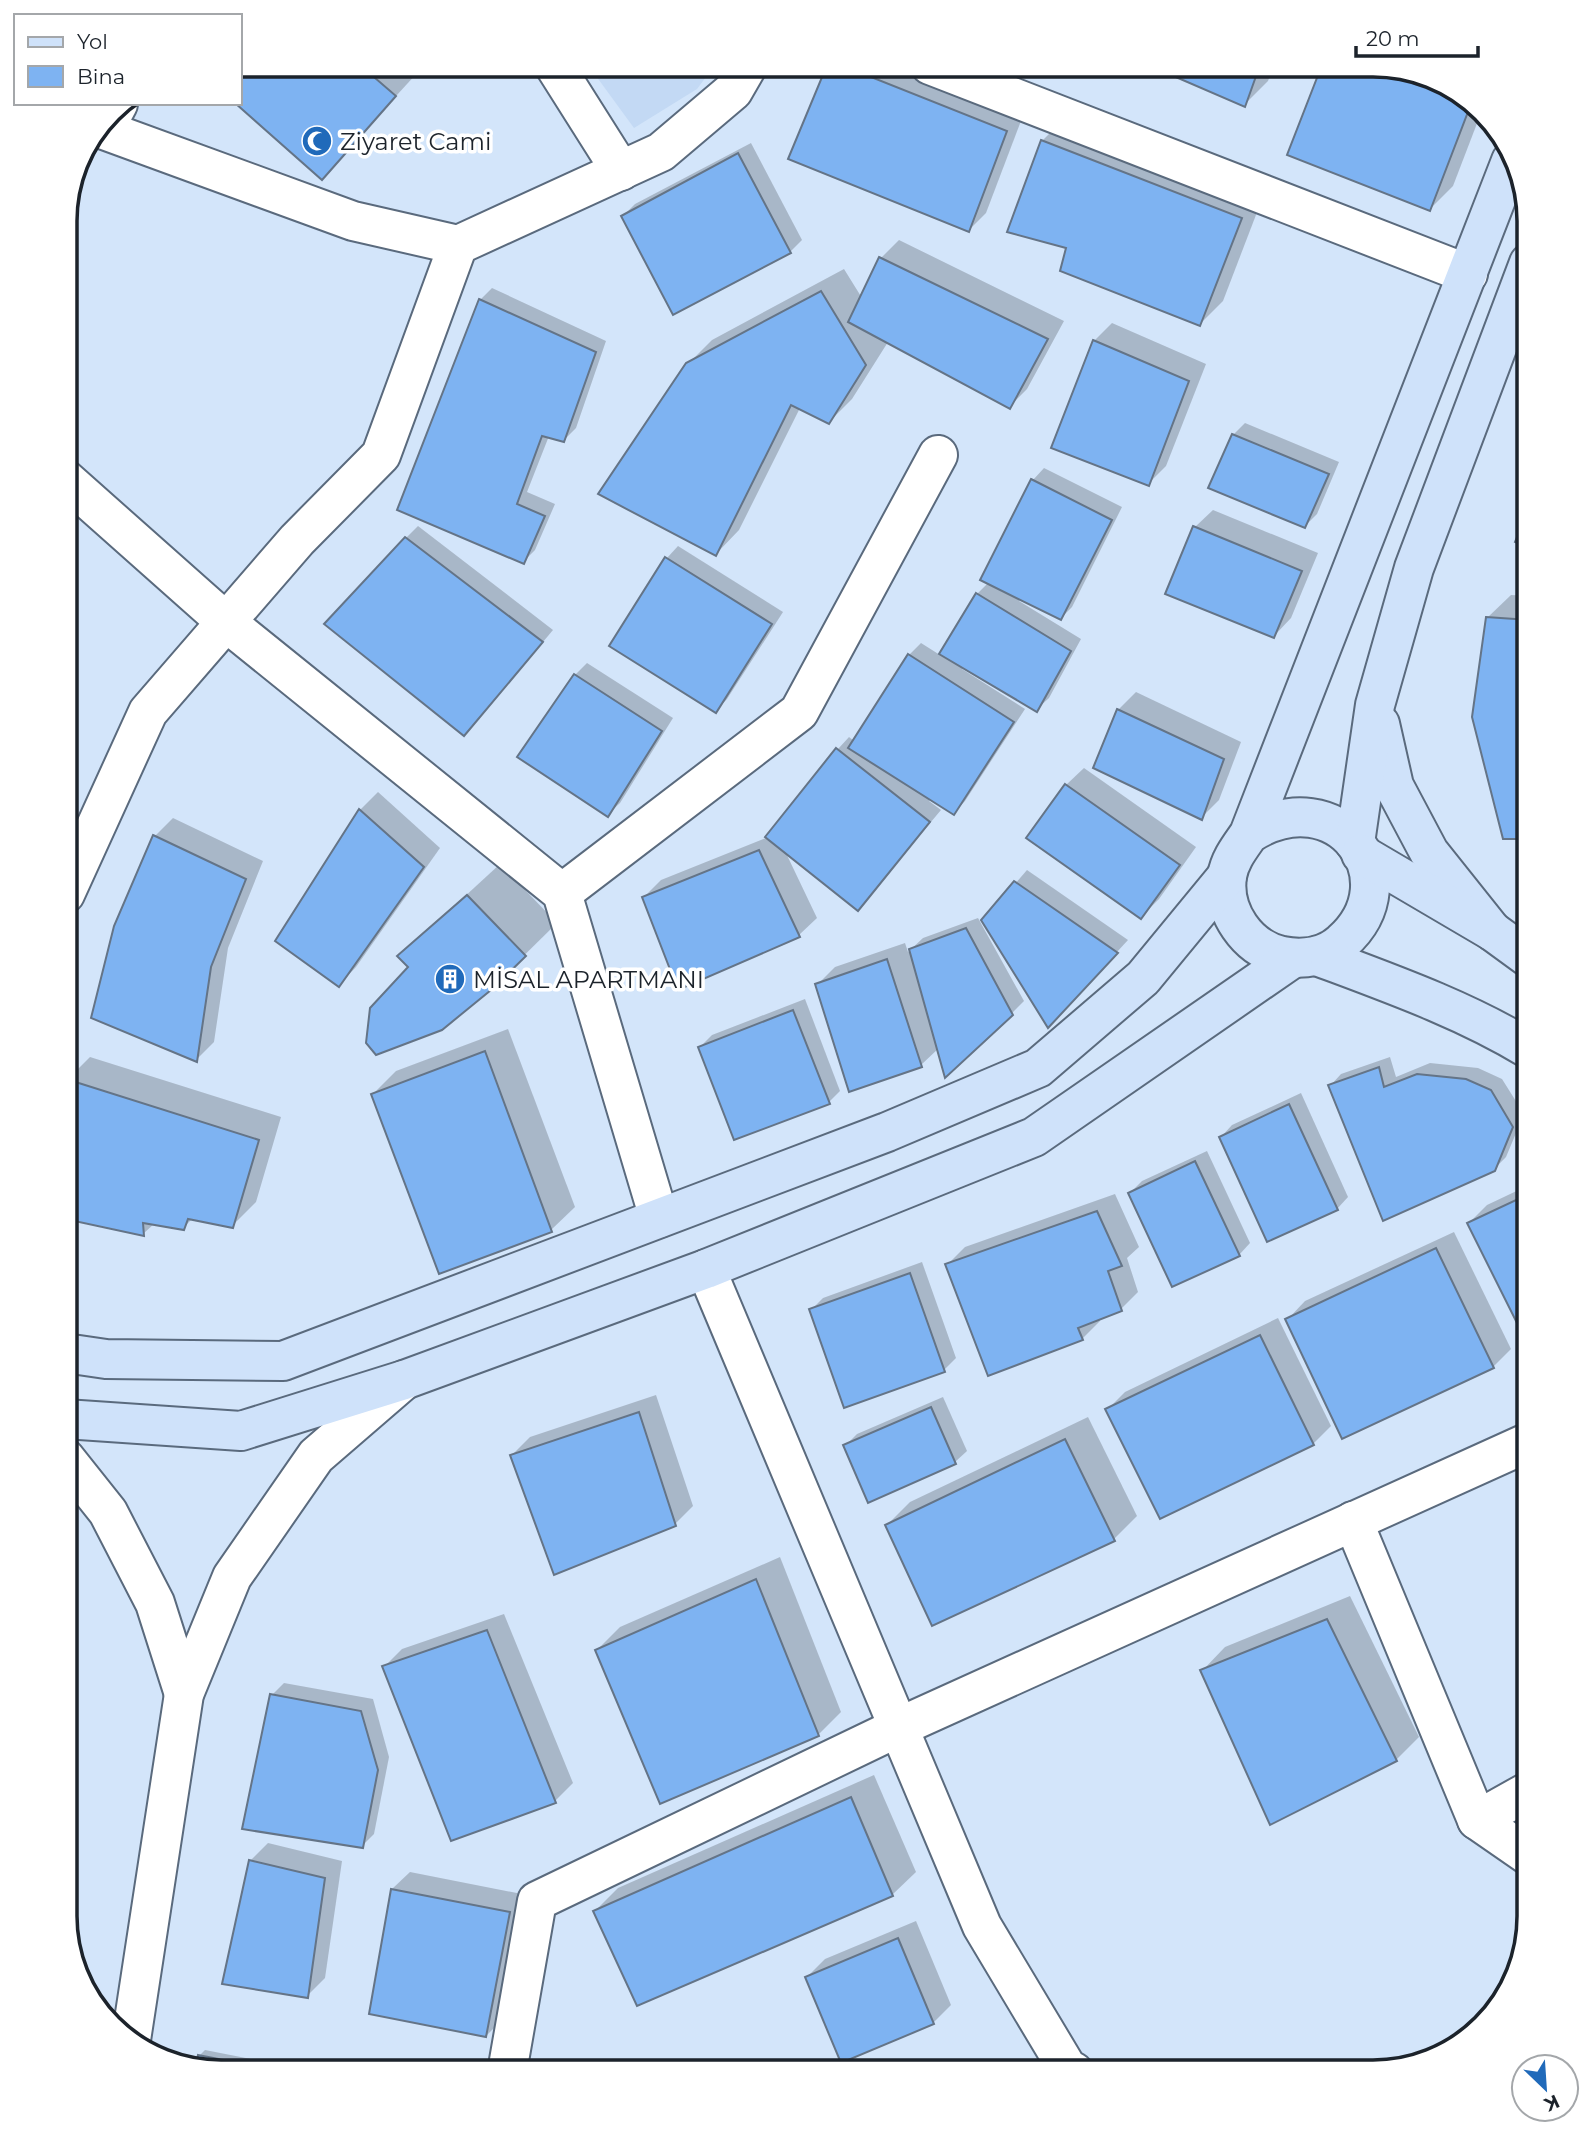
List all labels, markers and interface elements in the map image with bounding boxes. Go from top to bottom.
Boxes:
legend [14,14,242,105]
scale bar [1356,14,1478,58]
text: 20 m [1366,26,1420,51]
text: Yol [77,29,108,54]
text: Bina [77,64,125,89]
mosque icon: Ziyaret Cami [300,124,334,158]
place label: Ziyaret Cami [340,127,491,156]
building icon: MİSAL APARTMANI [433,962,467,996]
place label: MİSAL APARTMANI [473,965,704,994]
north arrow [1510,2053,1580,2123]
text: K [1540,2090,1563,2117]

